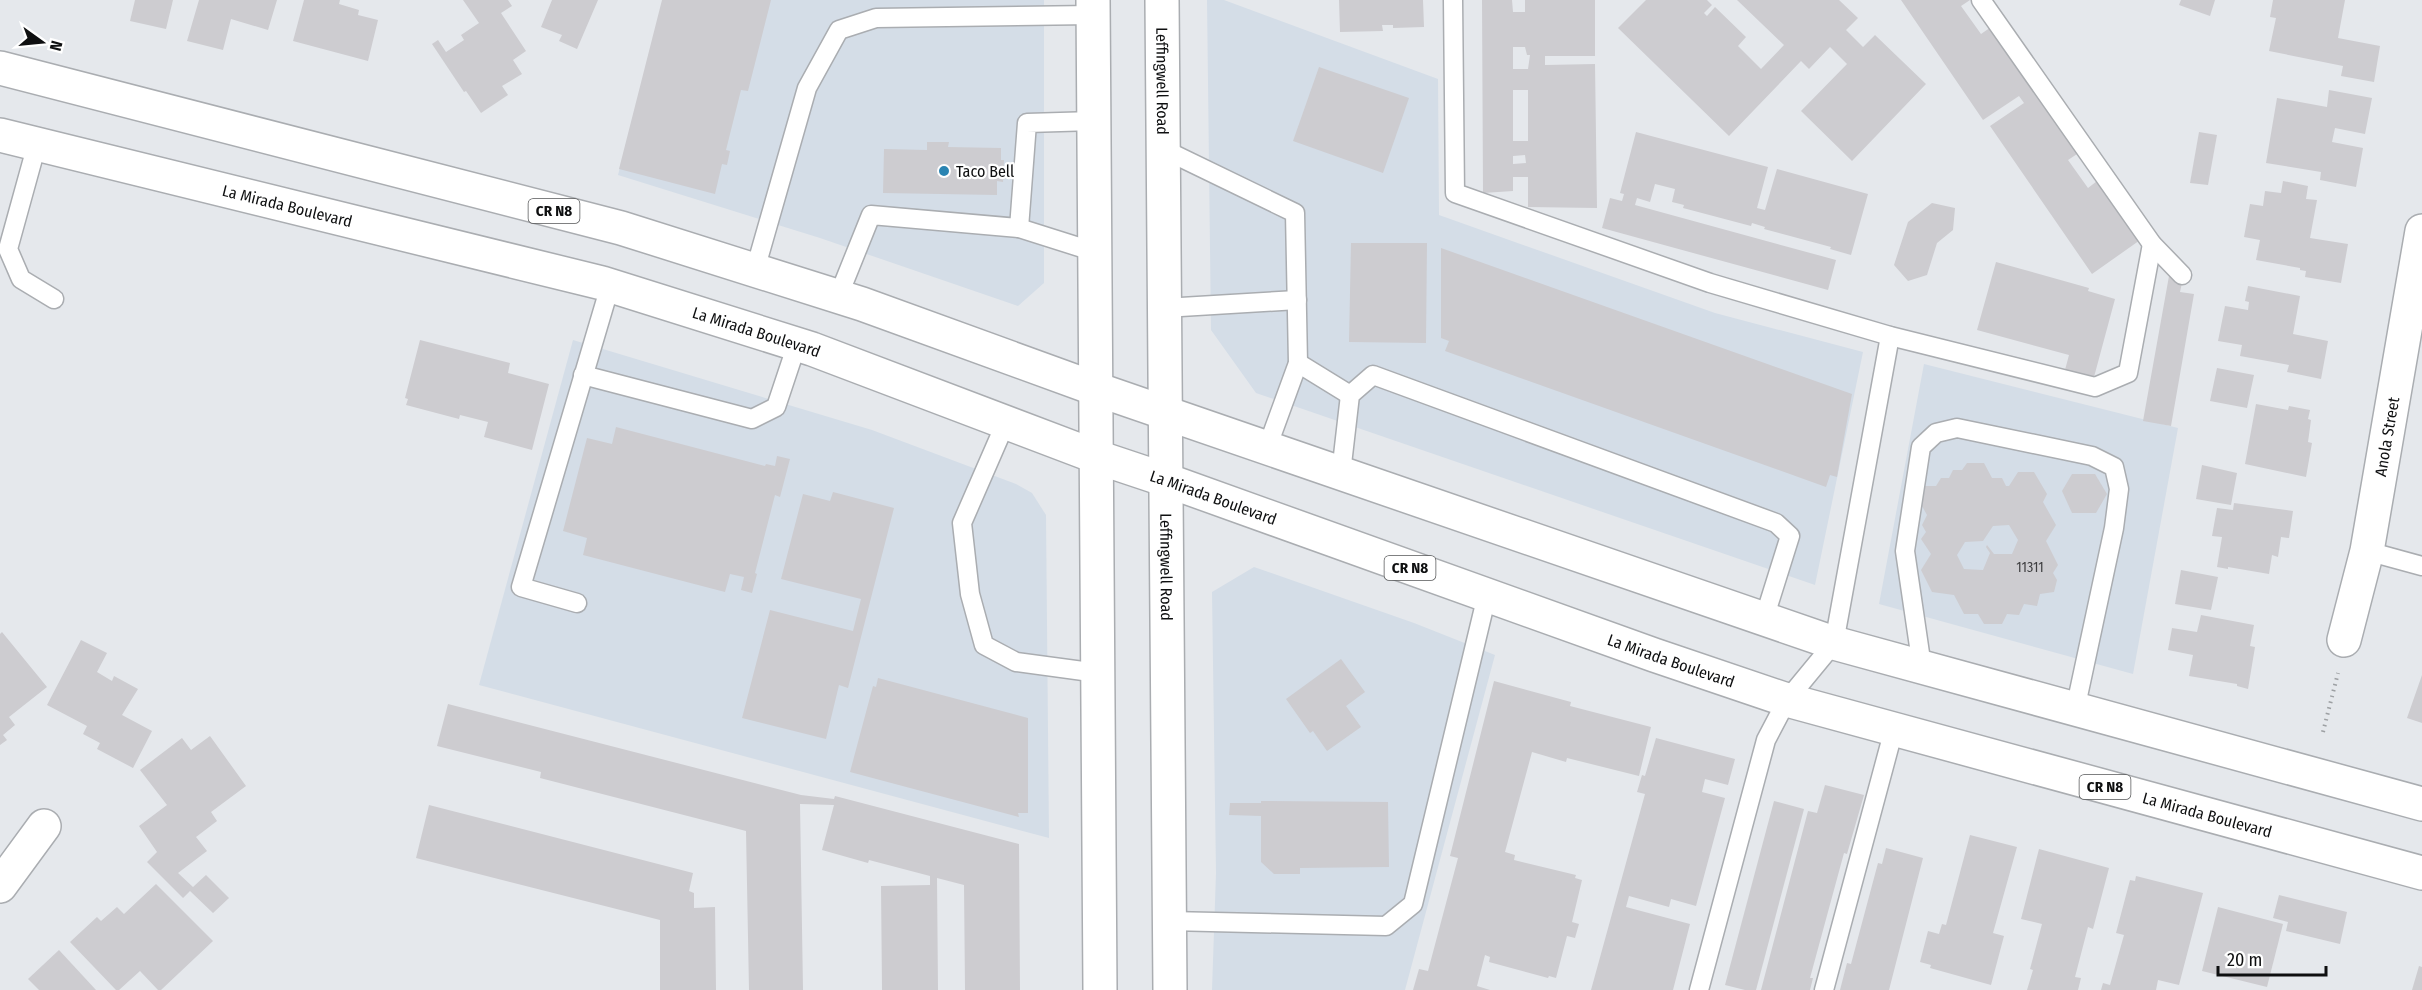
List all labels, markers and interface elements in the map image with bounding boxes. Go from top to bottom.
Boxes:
north arrow [12,12,72,72]
street label: Leffingwell Road [1152,27,1172,135]
text: N [46,39,66,53]
place label: Taco Bell [956,162,1014,181]
marker: Taco Bell [937,164,951,178]
street label: La Mirada Boulevard [220,181,354,231]
road number: CR N8 [528,199,580,223]
street label: La Mirada Boulevard [690,303,823,361]
street label: Anola Street [2371,395,2403,478]
street label: La Mirada Boulevard [1148,466,1279,529]
street label: Leffingwell Road [1156,513,1176,621]
road number: CR N8 [1384,556,1436,580]
house number: 11311 [2016,559,2044,576]
street label: La Mirada Boulevard [1605,630,1737,692]
road number: CR N8 [2080,775,2130,799]
street label: La Mirada Boulevard [2140,788,2274,842]
scale bar [2218,939,2326,977]
text: 20 m [2227,949,2262,971]

